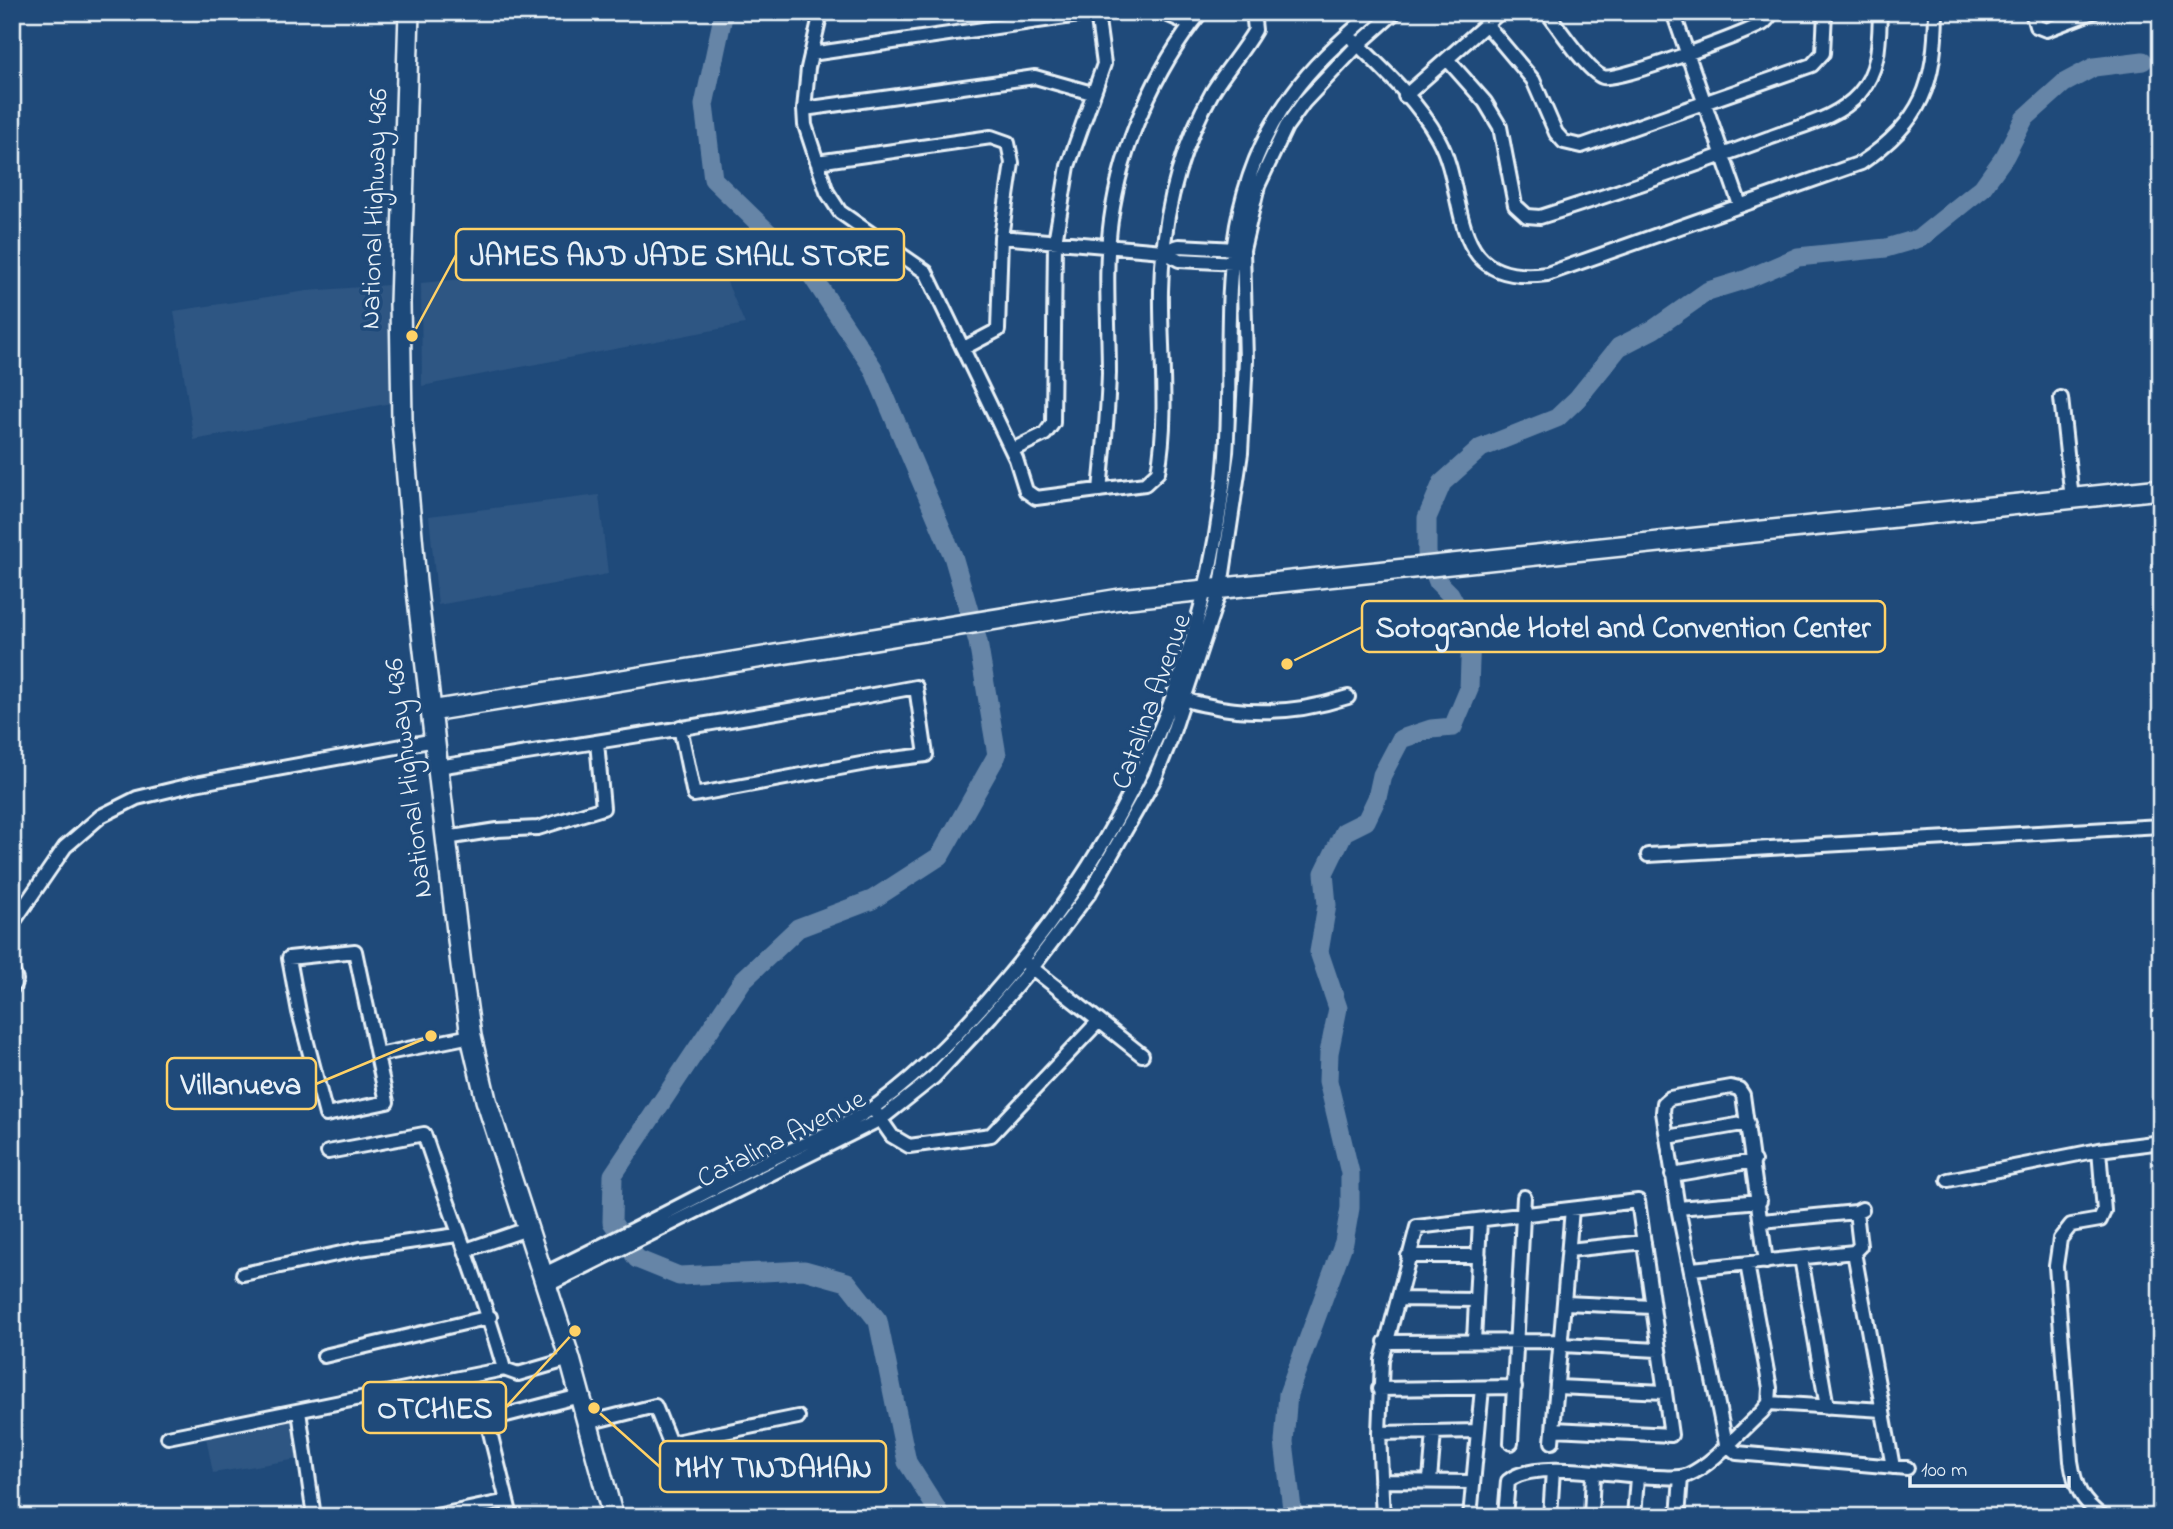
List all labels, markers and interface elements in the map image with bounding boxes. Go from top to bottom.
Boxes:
street label: National Highway 436 [351,88,401,330]
callout: JAMES AND JADE SMALL STORE [456,229,904,280]
text: JAMES AND JADE SMALL STORE [470,236,890,280]
callout: Sotogrande Hotel and Convention Center [1362,601,1885,652]
street label: Catalina Avenue [1102,608,1204,796]
text: Sotogrande Hotel and Convention Center [1375,608,1871,653]
street label: National Highway 436 [375,656,445,900]
callout: Villanueva [167,1058,316,1109]
text: Villanueva [180,1065,301,1109]
street label: Catalina Avenue [691,1080,874,1200]
callout: OTCHIES [363,1382,506,1433]
text: OTCHIES [377,1389,493,1433]
callout: MHY TINDAHAN [660,1441,886,1492]
scale bar [1910,1445,2070,1489]
text: MHY TINDAHAN [674,1448,872,1492]
text: 100 m [1921,1456,1967,1486]

